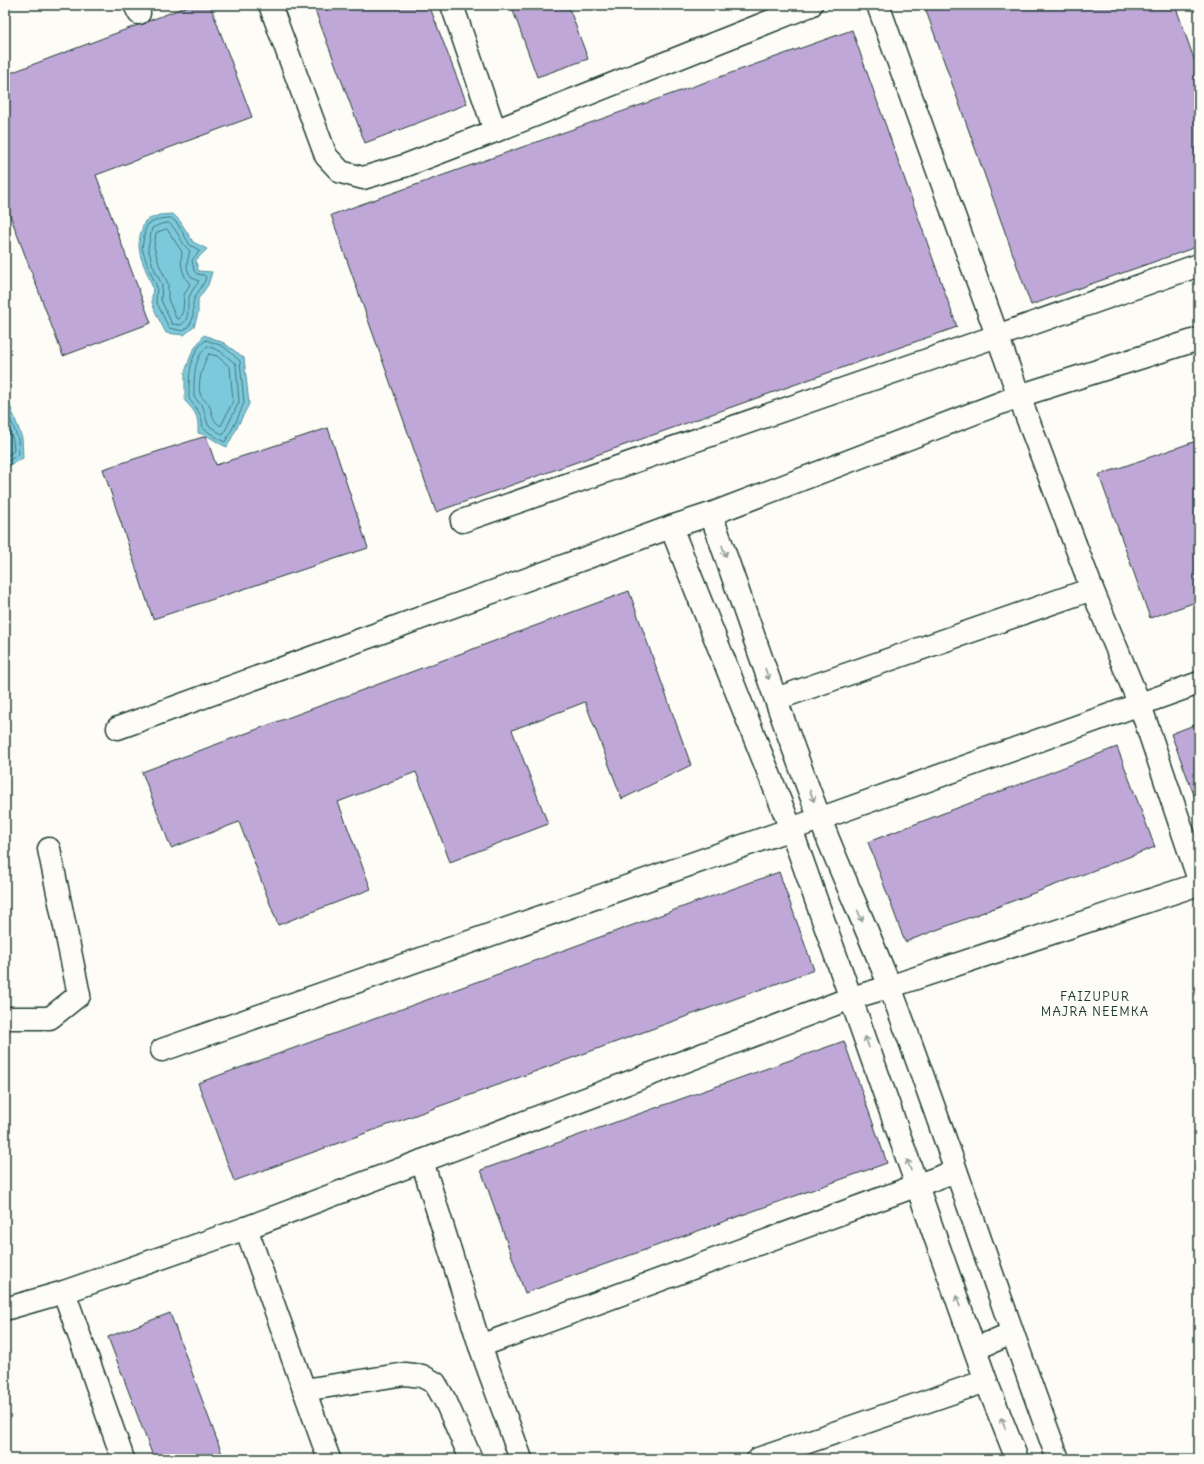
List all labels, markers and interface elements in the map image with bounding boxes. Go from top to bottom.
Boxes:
one-way arrow [720,545,728,557]
one-way arrow [764,667,771,680]
one-way arrow [808,789,816,801]
one-way arrow [857,910,865,922]
district label: FAIZUPUR MAJRA NEEMKA [1041,988,1149,1020]
one-way arrow [863,1036,870,1049]
one-way arrow [905,1159,913,1171]
one-way arrow [954,1294,961,1307]
one-way arrow [998,1417,1006,1429]

